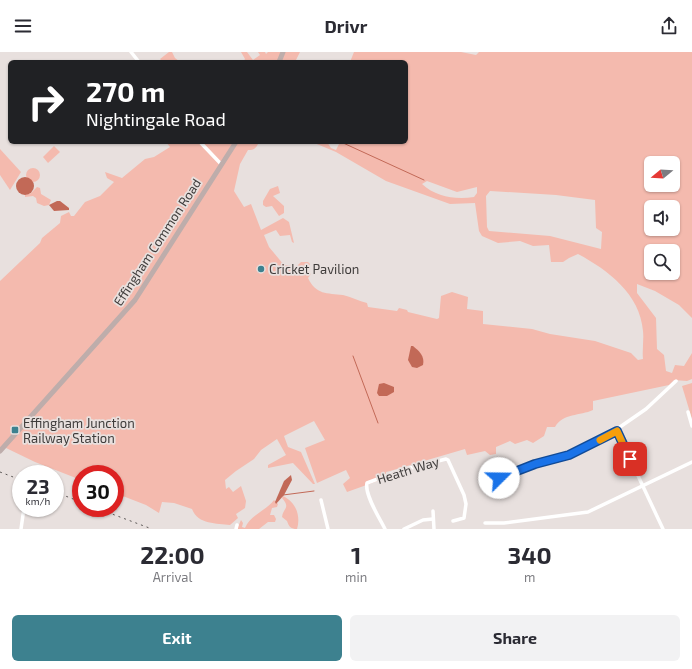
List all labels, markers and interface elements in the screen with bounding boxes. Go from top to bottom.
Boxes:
icon: menu [12,15,34,37]
text: Drivr [325,15,367,37]
icon: share [658,15,680,37]
text: 270 m [86,74,165,108]
icon: right [20,76,72,128]
text: Nightingale Road [86,108,226,130]
north arrow [644,156,680,192]
map controls [644,156,680,280]
street label: Effingham Common Road [110,175,204,309]
button: sound [644,200,680,236]
button: search [644,244,680,280]
place label: Cricket Pavilion [269,261,359,277]
marker: Cricket Pavilion [256,264,266,274]
place label: Effingham Junction Railway Station [23,415,135,446]
marker: Effingham Junction Railway Station [10,425,20,435]
pin [613,442,647,476]
icon: arrive [619,448,641,470]
street label: Heath Way [375,453,441,487]
position arrow [478,457,520,499]
speed limit sign: 30 [72,465,124,517]
text: 23 [27,474,49,498]
text: km/h [26,495,50,507]
text: 22:00 [140,540,205,569]
text: 1 [351,540,361,569]
text: 340 [508,540,552,569]
text: Arrival [153,569,192,585]
text: min [345,569,367,585]
text: m [524,569,535,585]
button: Exit [12,615,342,661]
button: Share [350,615,680,661]

